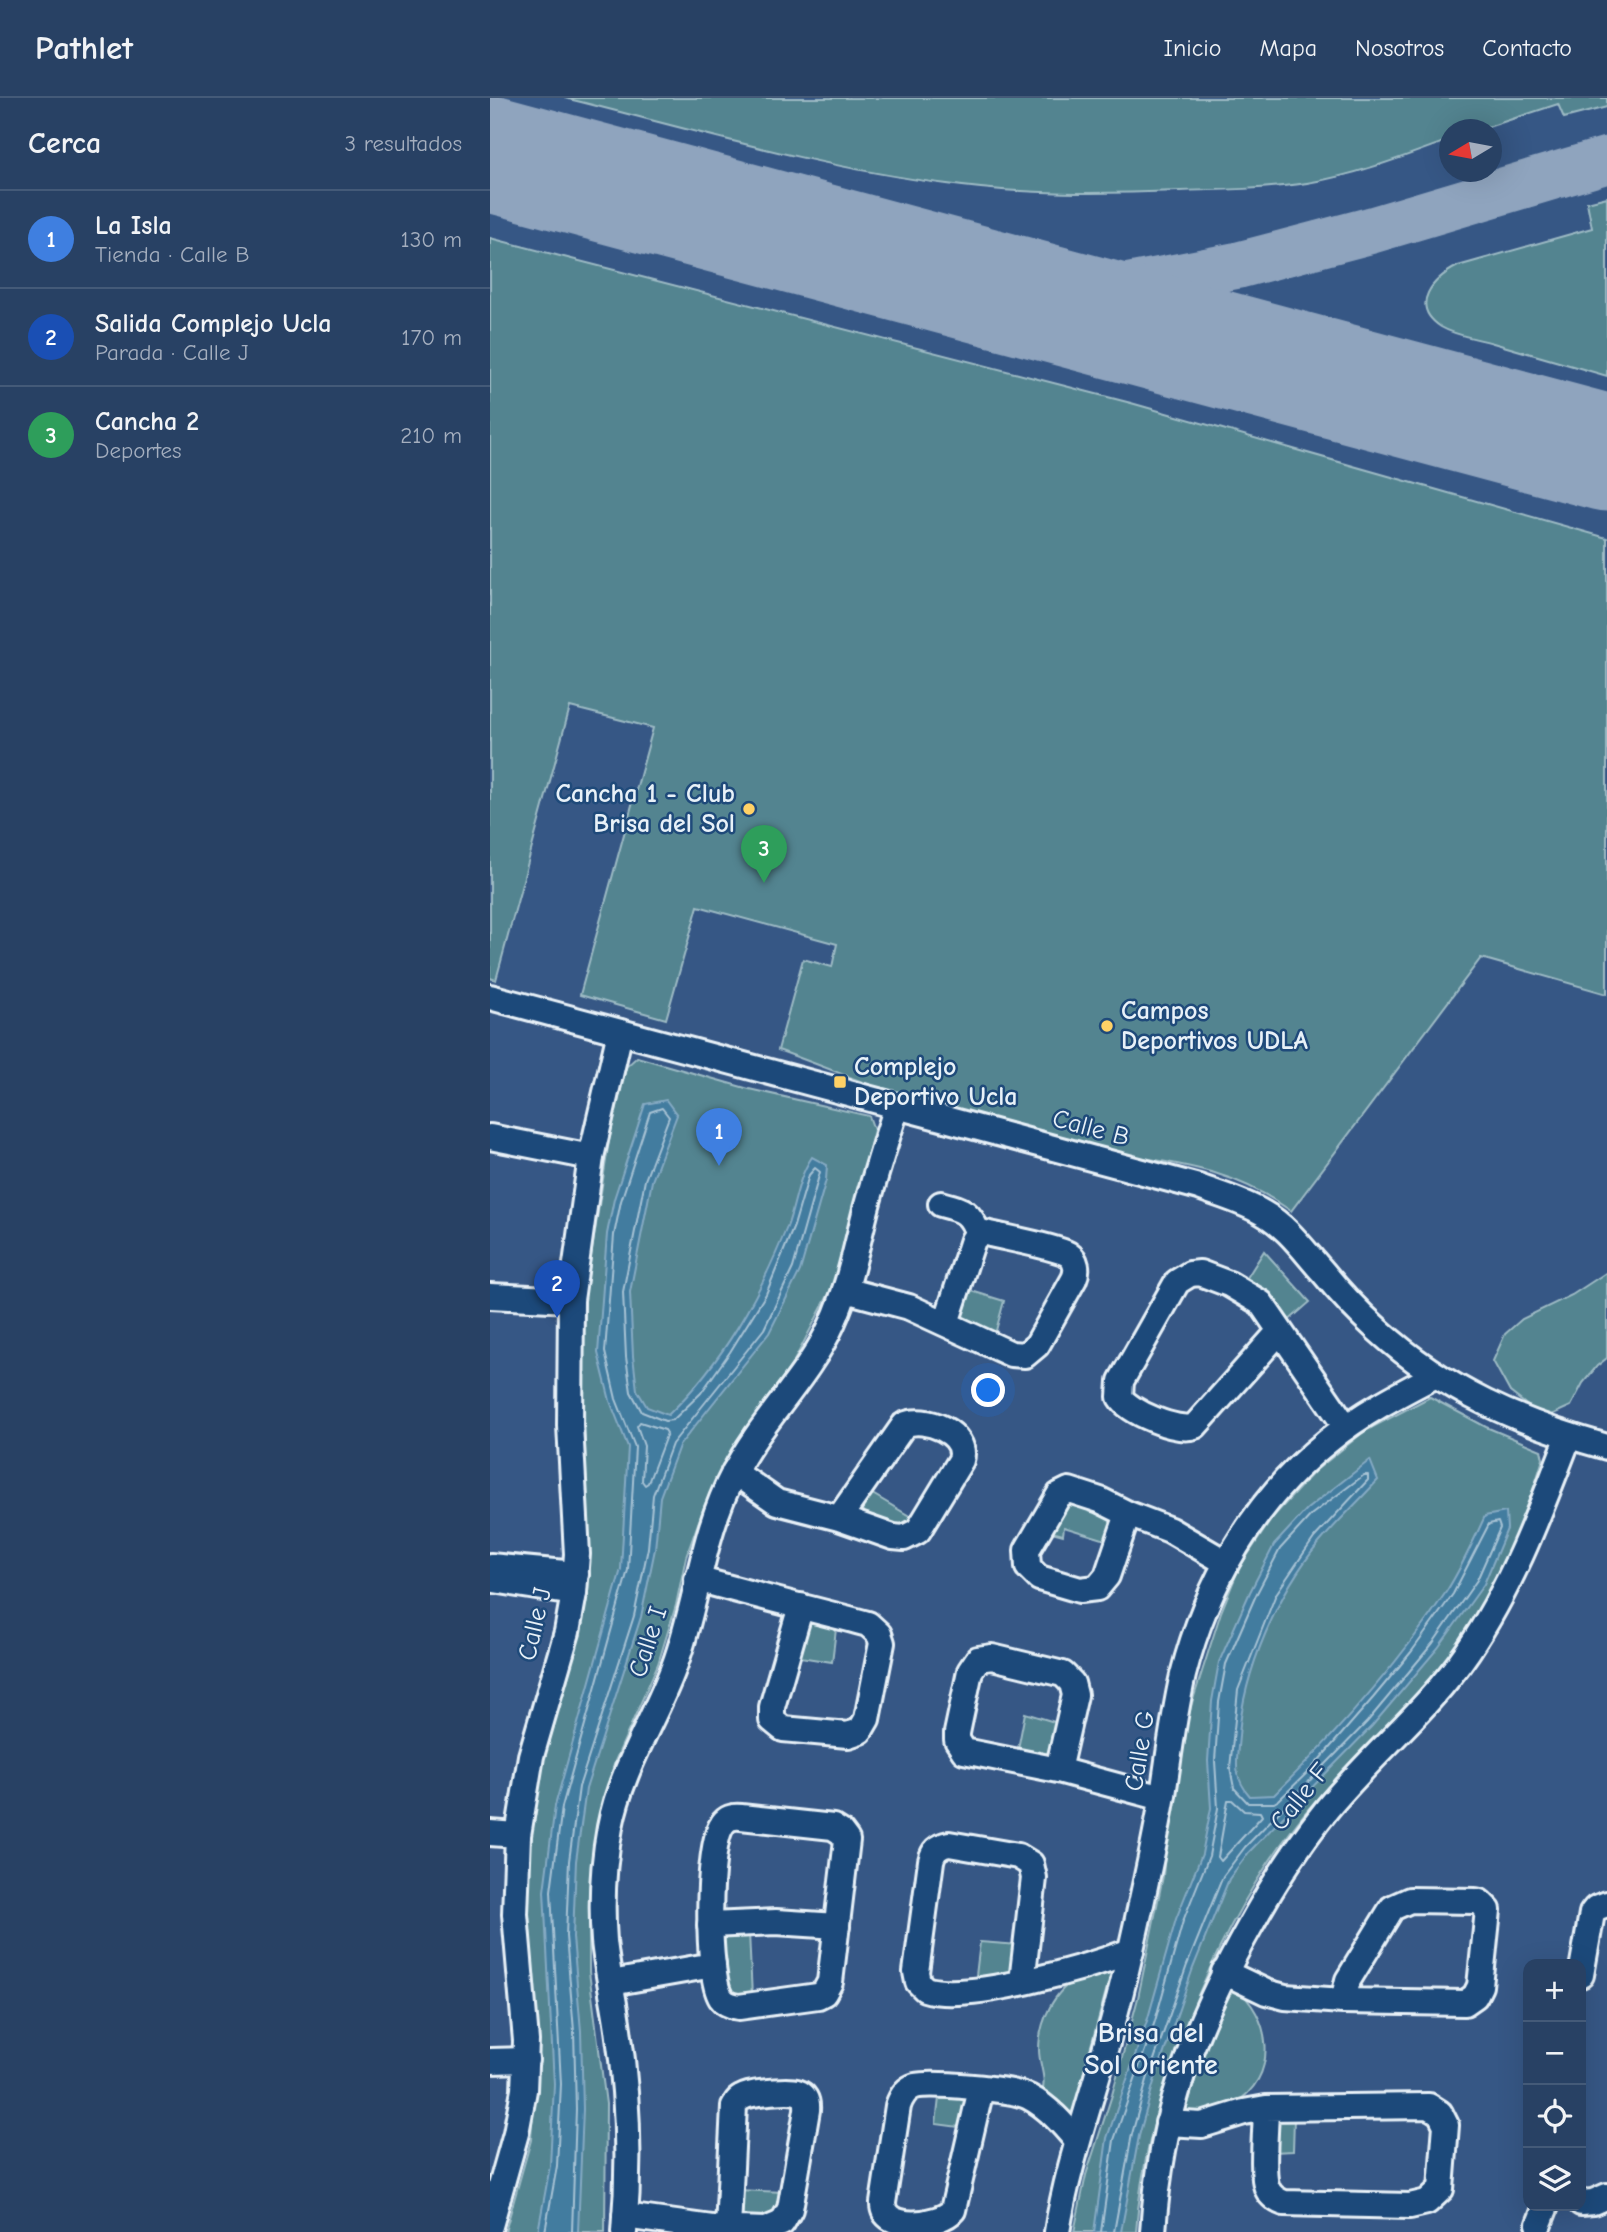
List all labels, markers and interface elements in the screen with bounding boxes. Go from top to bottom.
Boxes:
text: Pathlet [35,29,133,67]
text: Inicio [1164,34,1221,62]
text: Mapa [1259,34,1317,62]
text: Nosotros [1355,34,1444,62]
text: Contacto [1482,34,1572,62]
north arrow [1439,119,1502,182]
text: Cerca [28,126,101,161]
text: 3 resultados [345,130,462,157]
text: La Isla [95,211,172,241]
text: 1 [46,226,56,253]
text: 130 m [401,226,462,253]
text: Tienda · Calle B [95,241,249,268]
text: Salida Complejo Ucla [95,309,332,339]
text: 2 [45,324,57,351]
text: 170 m [401,324,462,351]
text: Parada · Calle J [95,339,249,366]
text: Cancha 2 [95,407,199,437]
text: 3 [45,422,57,449]
text: 210 m [400,422,462,449]
text: Deportes [95,437,182,464]
place label: Cancha 1 - Club Brisa del Sol [555,779,735,839]
marker: Cancha 1 - Club Brisa del Sol [741,801,757,817]
pin: 3 [741,825,787,883]
place label: Campos Deportivos UDLA [1121,996,1309,1056]
marker: Campos Deportivos UDLA [1099,1018,1115,1034]
place label: Complejo Deportivo Ucla [854,1052,1018,1112]
marker: Complejo Deportivo Ucla [832,1074,848,1090]
street label: Calle B [1049,1103,1133,1153]
pin: 1 [696,1108,742,1166]
pin: 2 [534,1260,580,1318]
your location [971,1373,1005,1407]
street label: Calle J [512,1584,558,1664]
street label: Calle I [623,1603,673,1681]
street label: Calle G [1119,1709,1161,1793]
street label: Calle F [1264,1757,1336,1837]
map controls [1523,1959,1586,2211]
button: + [1523,1959,1586,2022]
district label: Brisa del Sol Oriente [1084,2017,1218,2081]
button: − [1523,2022,1586,2085]
button: locate [1523,2085,1586,2148]
button: layers [1523,2148,1586,2211]

